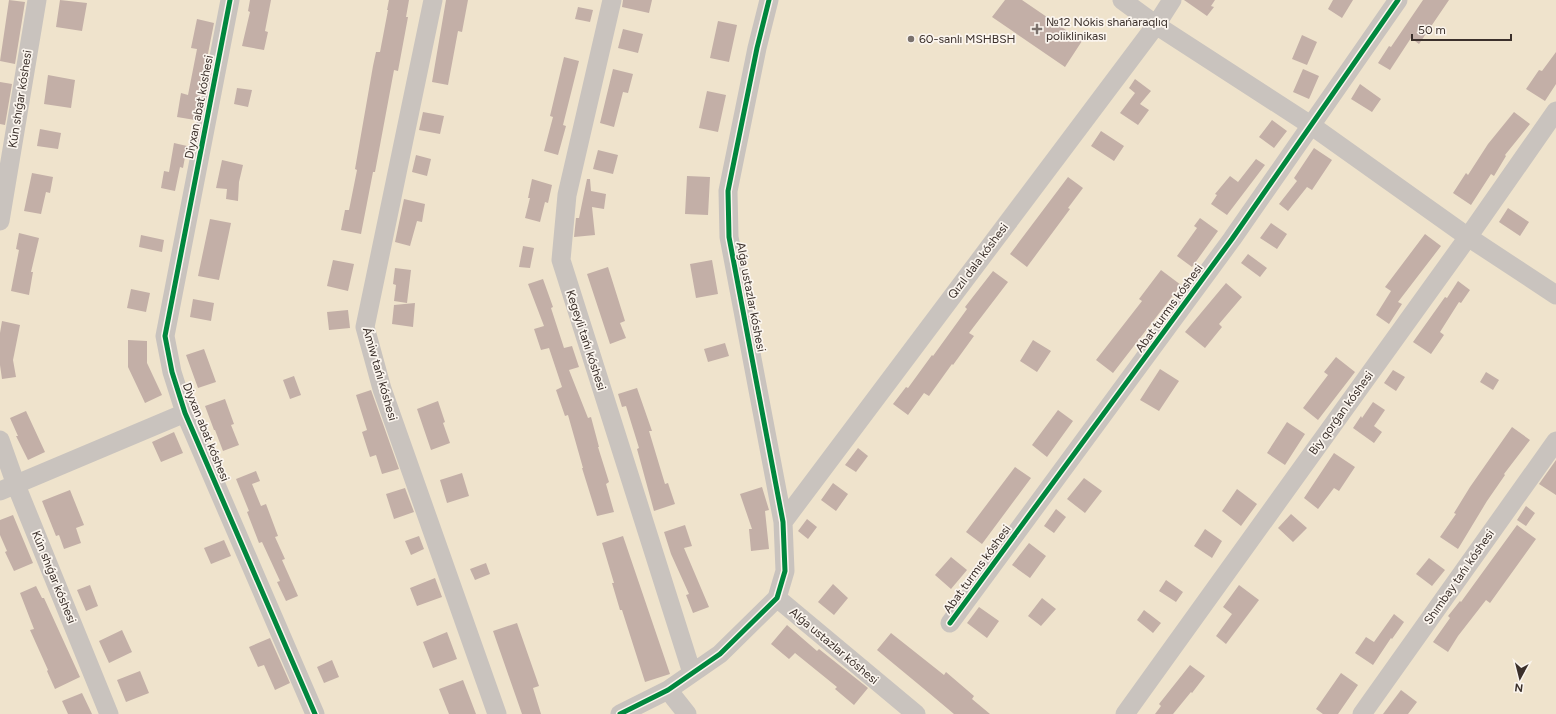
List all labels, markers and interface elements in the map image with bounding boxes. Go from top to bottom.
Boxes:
place label: №12 Nókis shańaraqlıq poliklinikası [1046,15,1168,43]
scale bar [1412,16,1511,42]
marker: №12 Nókis shańaraqlıq poliklinikası [1031,23,1043,35]
text: 50 m [1418,23,1446,37]
place label: 60-sanlı MSHBSH [919,32,1016,46]
marker: 60-sanlı MSHBSH [906,34,916,44]
street label: Kún shıǵar kóshesi [5,49,35,149]
street label: Diyxan abat kóshesi [182,54,216,160]
street label: Qızıl dala kóshesi [945,220,1011,302]
street label: Alǵa ustazlar kóshesi [734,241,768,353]
street label: Abat turmıs kóshesi [1132,261,1206,355]
street label: Kegeyli tańı kóshesi [563,288,609,392]
street label: Ámiw tańı kóshesi [360,326,400,422]
street label: Biy qorǵan kóshesi [1306,368,1376,458]
street label: Diyxan abat kóshesi [180,381,232,483]
street label: Abat turmıs kóshesi [940,522,1014,616]
street label: Shımbay tańı kóshesi [1421,527,1497,627]
street label: Kún shıǵar kóshesi [29,529,79,625]
street label: Alǵa ustazlar kóshesi [787,605,881,687]
north arrow [1500,658,1540,698]
text: N [1514,680,1524,694]

